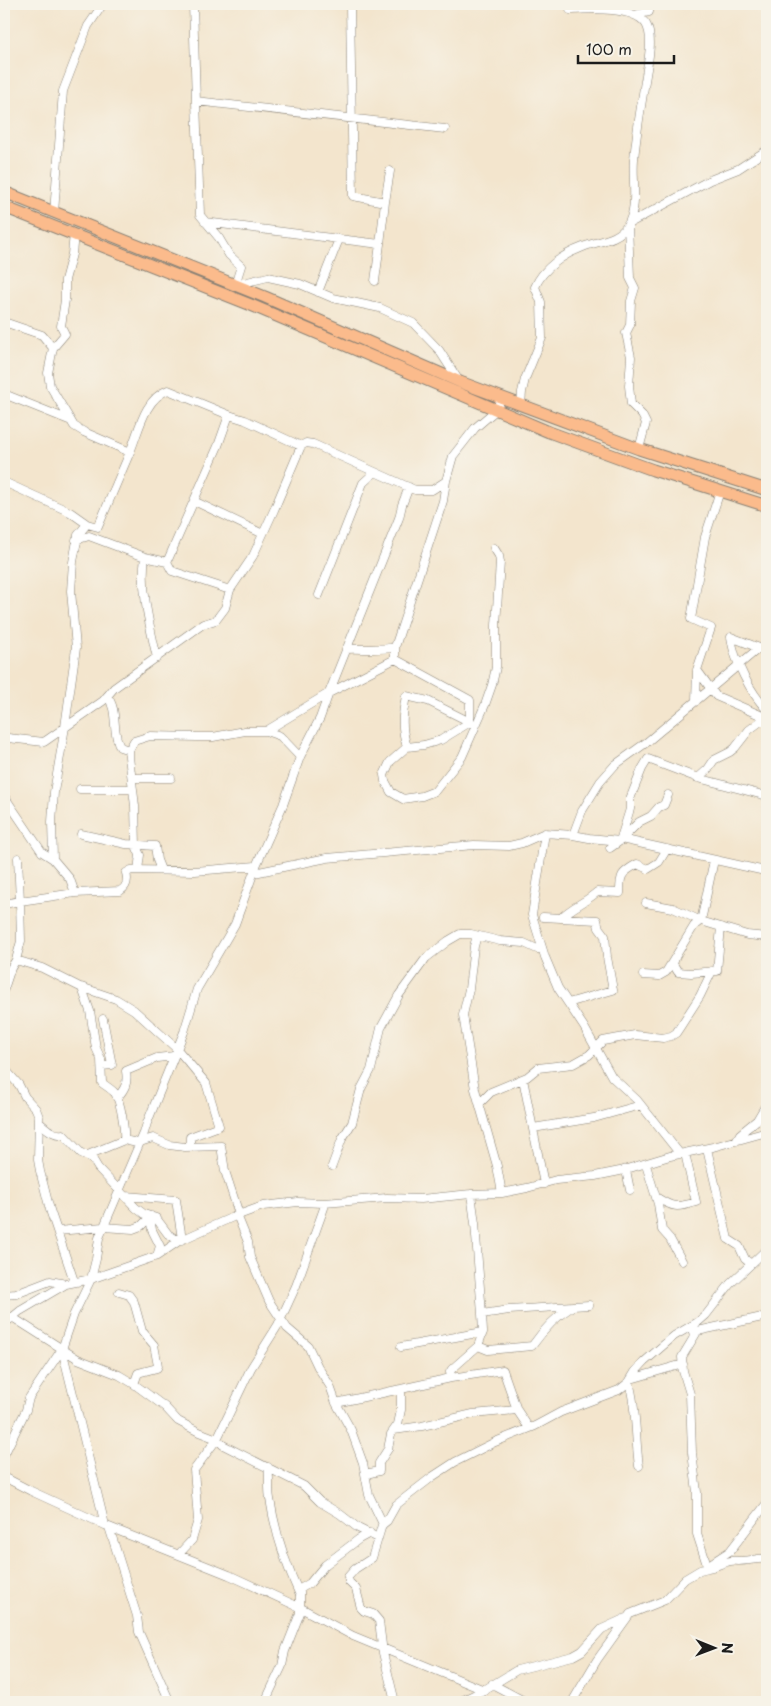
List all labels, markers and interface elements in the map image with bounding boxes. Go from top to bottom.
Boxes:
scale bar [578,32,675,64]
text: 100 m [586,37,632,60]
north arrow [688,1624,738,1674]
text: N [717,1643,738,1654]

